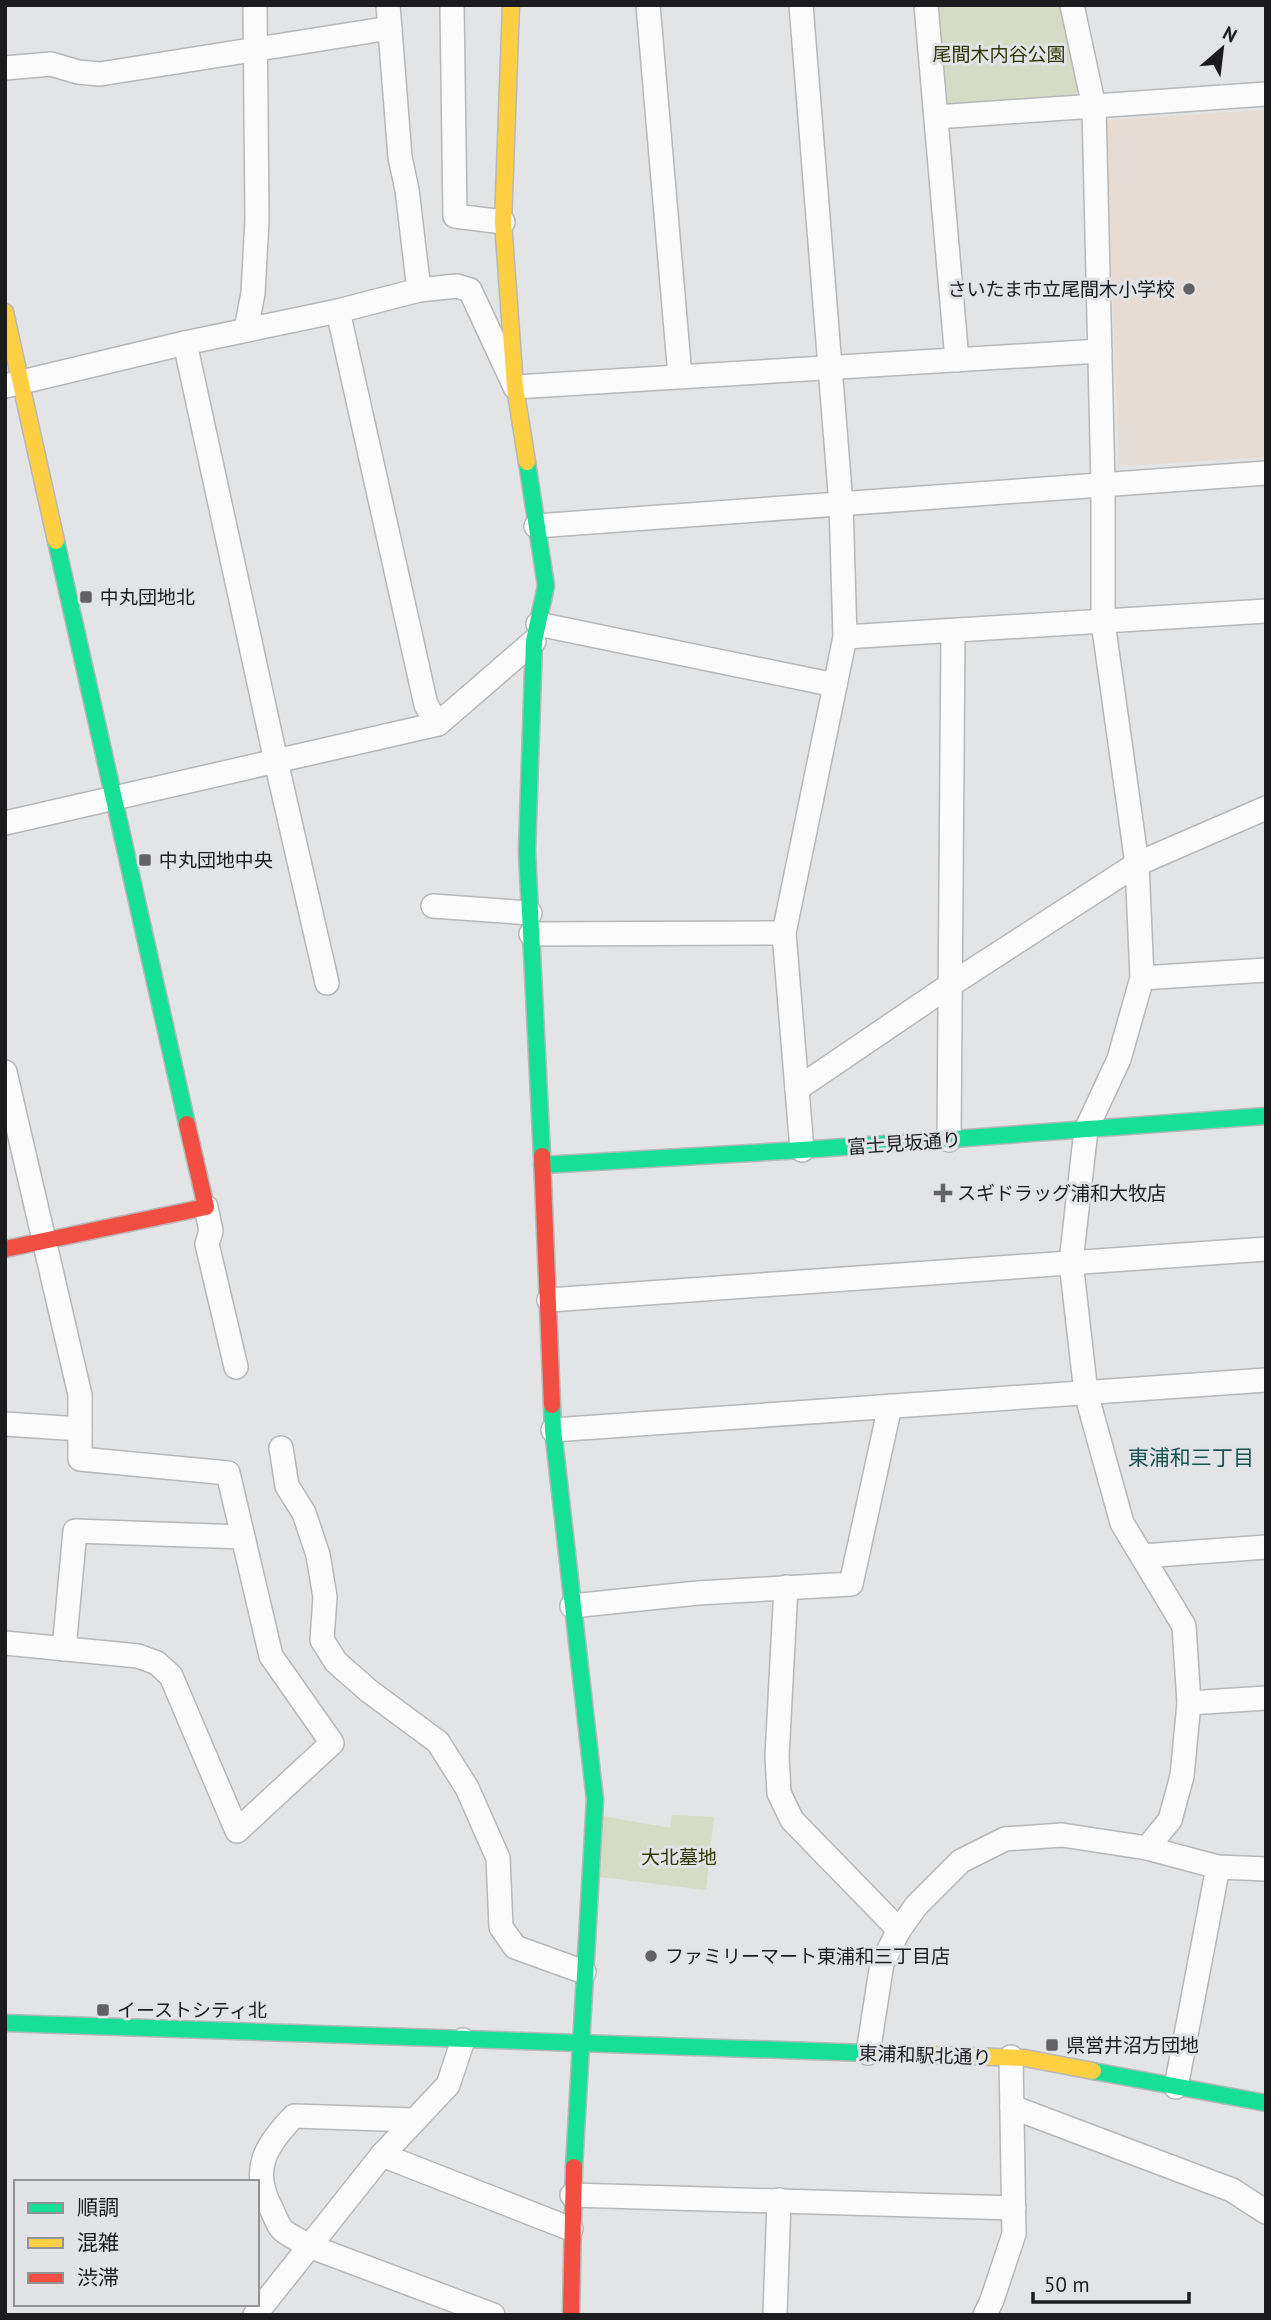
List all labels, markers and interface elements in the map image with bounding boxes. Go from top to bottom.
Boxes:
north arrow [1187,14,1257,84]
text: N [1219,20,1241,48]
park label: 尾間木内谷公園 [932,42,1066,66]
place label: さいたま市立尾間木小学校 [948,277,1175,301]
marker: さいたま市立尾間木小学校 [1181,281,1197,297]
place label: 中丸団地北 [100,585,195,609]
marker: 中丸団地北 [78,589,94,605]
place label: 中丸団地中央 [159,848,273,872]
marker: 中丸団地中央 [137,852,153,868]
street label: 富士見坂通り [846,1127,962,1159]
place label: スギドラッグ浦和大牧店 [957,1181,1166,1205]
marker: スギドラッグ浦和大牧店 [935,1185,951,1201]
district label: 東浦和三丁目 [1128,1444,1254,1471]
park label: 大北墓地 [641,1845,717,1869]
place label: ファミリーマート東浦和三丁目店 [665,1944,950,1968]
marker: ファミリーマート東浦和三丁目店 [643,1948,659,1964]
place label: イーストシティ北 [117,1998,267,2022]
marker: イーストシティ北 [95,2002,111,2018]
place label: 県営井沼方団地 [1066,2033,1199,2057]
marker: 県営井沼方団地 [1044,2037,1060,2053]
street label: 東浦和駅北通り [858,2041,992,2069]
legend [14,2180,259,2306]
text: 順調 [77,2194,119,2221]
text: 混雑 [77,2229,119,2256]
scale bar [1033,2260,1189,2304]
text: 渋滞 [77,2264,119,2291]
text: 50 m [1044,2271,1090,2298]

